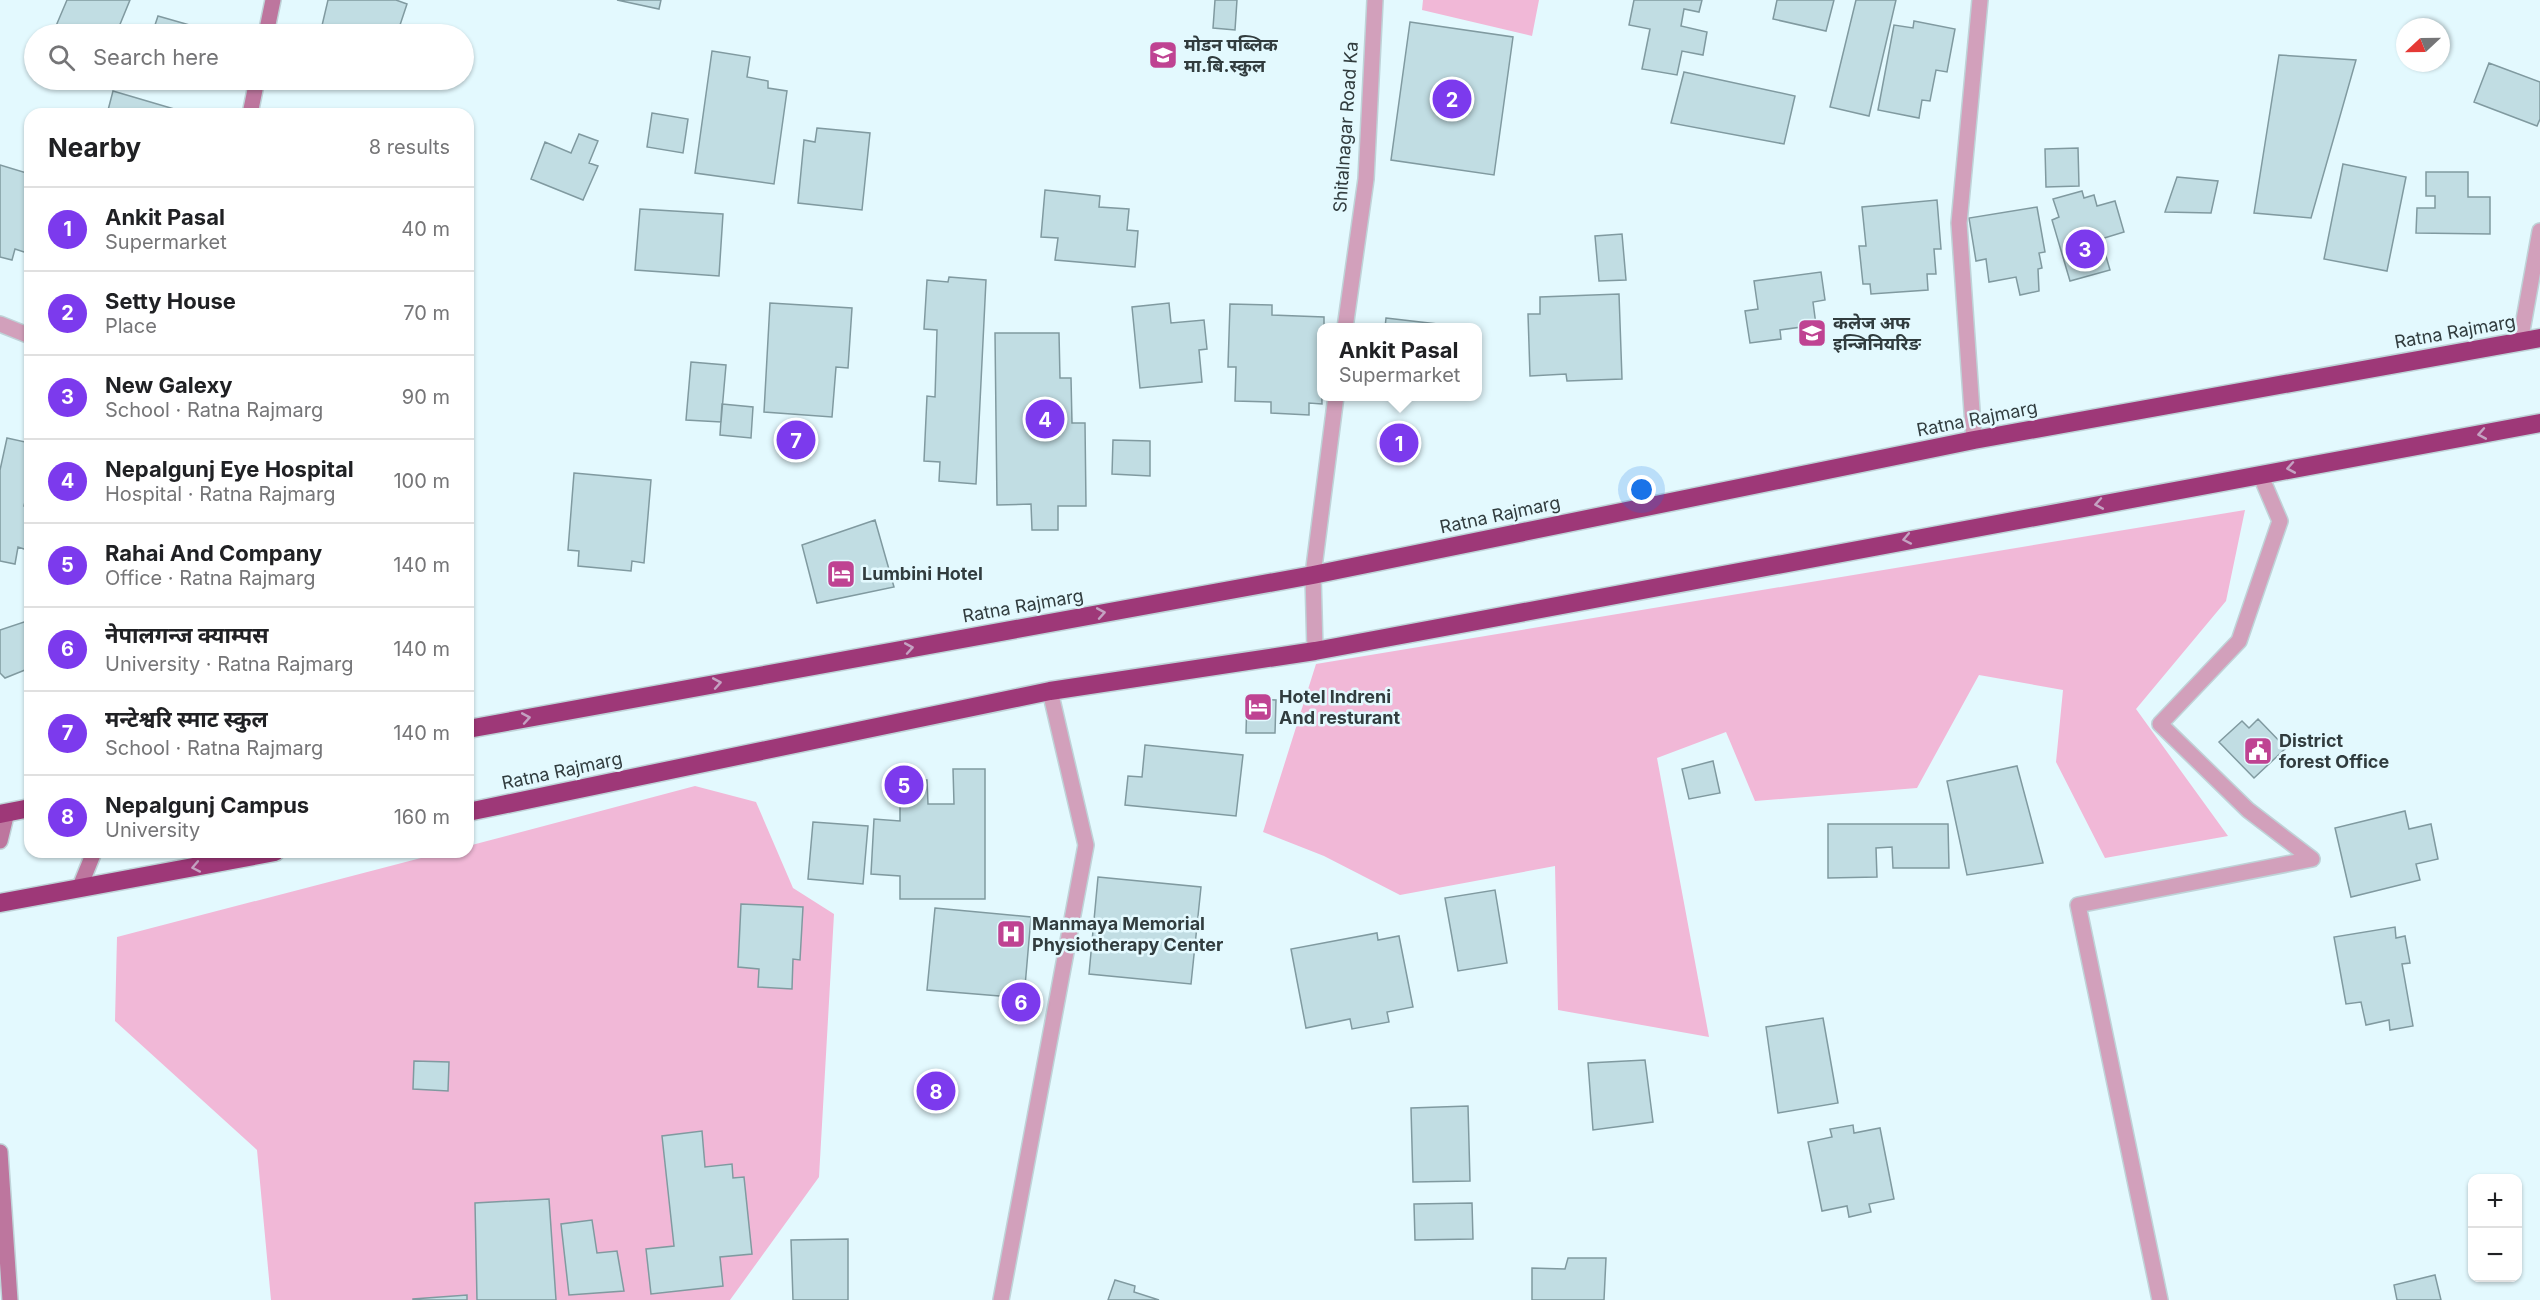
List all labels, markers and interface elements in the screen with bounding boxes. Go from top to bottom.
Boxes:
north arrow [2396,18,2450,72]
search box [24,24,474,90]
place label: माेडन पब्लिक मा.बि.स्कुल [1184,34,1279,77]
school or university icon: माेडन पब्लिक मा.बि.स्कुल [1147,39,1179,71]
icon: search [45,41,78,74]
street label: Shitalnagar Road Ka [1329,41,1362,213]
text: Search here [93,44,219,70]
pin: 2 [1432,76,1472,122]
text: Nearby [48,132,141,163]
text: 8 results [369,135,450,159]
text: Ankit Pasal [105,204,225,230]
text: 1 [63,217,72,241]
text: 40 m [401,217,450,241]
pin: 3 [2066,226,2104,272]
text: Supermarket [105,230,227,254]
text: Setty House [105,288,236,314]
text: 2 [61,301,74,325]
text: 70 m [403,301,450,325]
street label: Ratna Rajmarg [2393,311,2517,352]
place label: कलेज अफ इन्जिनियरिङ [1833,312,1921,354]
text: Place [105,314,157,338]
school or university icon: कलेज अफ इन्जिनियरिङ [1796,317,1828,349]
popup [1317,323,1482,401]
text: Ankit Pasal [1339,337,1459,363]
text: Supermarket [1339,363,1460,387]
text: New Galexy [105,372,232,398]
text: 3 [61,385,74,409]
text: 90 m [402,385,450,409]
pin: 4 [1026,396,1064,442]
street label: Ratna Rajmarg [1915,397,2039,441]
text: School · Ratna Rajmarg [105,398,323,422]
pin: 7 [776,418,816,462]
pin: 1 [1380,420,1418,466]
one-way arrow [2478,427,2487,439]
text: Nepalgunj Eye Hospital [105,456,354,482]
one-way arrow [2286,461,2296,474]
text: 4 [61,469,74,493]
text: 100 m [393,469,450,493]
your location [1627,475,1656,504]
text: Hospital · Ratna Rajmarg [105,482,336,506]
street label: Ratna Rajmarg [1438,491,1562,538]
one-way arrow [2094,497,2104,510]
one-way arrow [1902,532,1912,545]
text: Rahai And Company [105,540,322,566]
text: 5 [61,553,74,577]
text: 140 m [393,553,450,577]
hotel icon: Lumbini Hotel [825,558,857,590]
place label: Lumbini Hotel [862,563,983,584]
text: Office · Ratna Rajmarg [105,566,316,590]
street label: Ratna Rajmarg [961,585,1085,626]
one-way arrow [1096,607,1106,620]
text: नेपालगन्ज क्याम्पस [105,622,268,648]
text: 6 [61,637,74,661]
text: 140 m [393,637,450,661]
one-way arrow [904,642,914,655]
text: University · Ratna Rajmarg [105,652,353,676]
one-way arrow [712,677,722,690]
place label: Hotel Indreni And resturant [1279,686,1400,728]
hotel icon: Hotel Indreni And resturant [1242,691,1274,723]
text: मन्टेश्वरि स्माट स्कुल [105,706,268,732]
one-way arrow [520,712,530,725]
text: 7 [62,721,73,745]
text: 140 m [393,721,450,745]
place label: District forest Office [2279,730,2389,772]
public building icon: District forest Office [2242,735,2274,767]
text: School · Ratna Rajmarg [105,736,323,760]
street label: Ratna Rajmarg [500,747,624,794]
pin: 5 [884,762,924,808]
text: Nepalgunj Campus [105,792,309,818]
text: 8 [61,805,74,829]
text: 160 m [394,805,450,829]
text: University [105,818,200,842]
one-way arrow [192,860,202,873]
place label: Manmaya Memorial Physiotherapy Center [1032,913,1223,955]
hospital icon: Manmaya Memorial Physiotherapy Center [995,918,1027,950]
pin: 6 [1002,980,1040,1024]
pin: 8 [916,1068,956,1114]
map controls [2468,1174,2522,1282]
button: + [2468,1174,2522,1228]
button: − [2468,1228,2522,1282]

